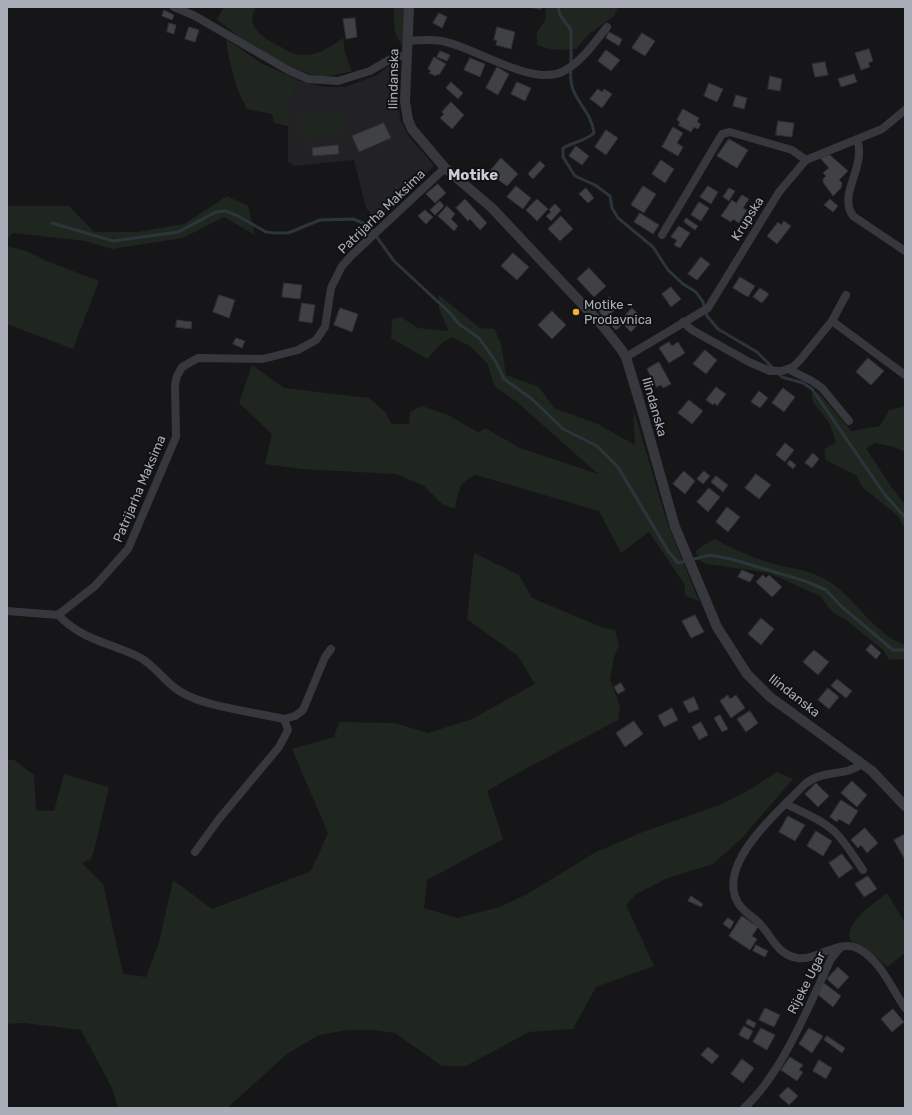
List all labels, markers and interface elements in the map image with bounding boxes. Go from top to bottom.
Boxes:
street label: Ilindanska [386,48,402,110]
street label: Patrijarha Maksima [335,167,429,257]
district label: Motike [448,167,498,185]
street label: Krupska [728,194,768,244]
place label: Motike - Prodavnica [584,297,652,328]
marker: Motike - Prodavnica [571,307,581,317]
street label: Ilindanska [638,376,670,438]
street label: Patrijarha Maksima [110,433,170,545]
street label: Ilindanska [765,671,823,721]
street label: Rijeke Ugar [785,949,829,1017]

